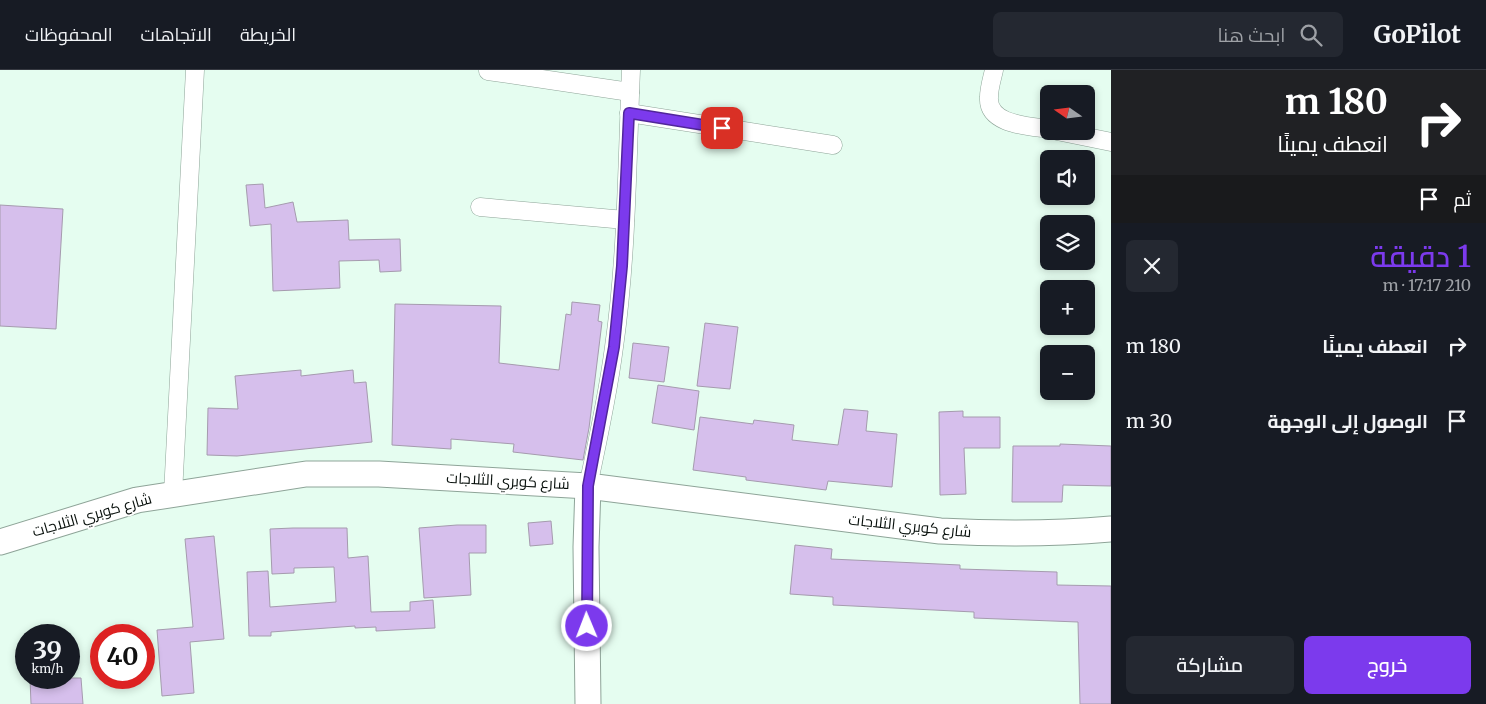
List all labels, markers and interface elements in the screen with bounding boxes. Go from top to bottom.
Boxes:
search box [993,12,1343,57]
text: GoPilot [1373,19,1461,50]
icon: search [1297,21,1325,49]
text: المحفوظات [25,23,113,46]
text: الاتجاهات [141,23,212,46]
text: الخريطة [240,23,296,46]
text: ابحث هنا [1217,23,1285,47]
text: 180 m [1285,80,1388,124]
north arrow [1040,85,1095,140]
map controls [1040,85,1095,400]
icon: right [1406,90,1471,155]
pin [701,107,743,149]
icon: arrive [708,114,736,142]
text: انعطف يمينًا [1277,130,1388,158]
button: sound [1040,150,1095,205]
icon: arrive [1415,185,1443,213]
text: ثم [1453,187,1471,211]
button: layers [1040,215,1095,270]
text: 1 دقيقة [1370,237,1471,275]
button: close [1126,240,1178,292]
text: 210 m · 17:17 [1383,275,1471,295]
button: + [1040,280,1095,335]
icon: right [1443,332,1471,360]
text: 180 m [1126,334,1181,358]
text: انعطف يمينًا [1322,334,1428,358]
button: − [1040,345,1095,400]
icon: arrive [1443,407,1471,435]
text: 30 m [1126,409,1172,433]
text: الوصول إلى الوجهة [1268,409,1428,433]
street label: شارع كوبري الثلاجات [446,468,570,496]
street label: شارع كوبري الثلاجات [30,488,155,544]
street label: شارع كوبري الثلاجات [847,510,972,544]
position arrow [560,599,612,651]
speed limit sign: 40 [90,624,155,689]
text: 39 [33,634,62,666]
button: مشاركة [1126,636,1294,694]
button: خروج [1304,636,1471,694]
text: km/h [32,661,63,676]

